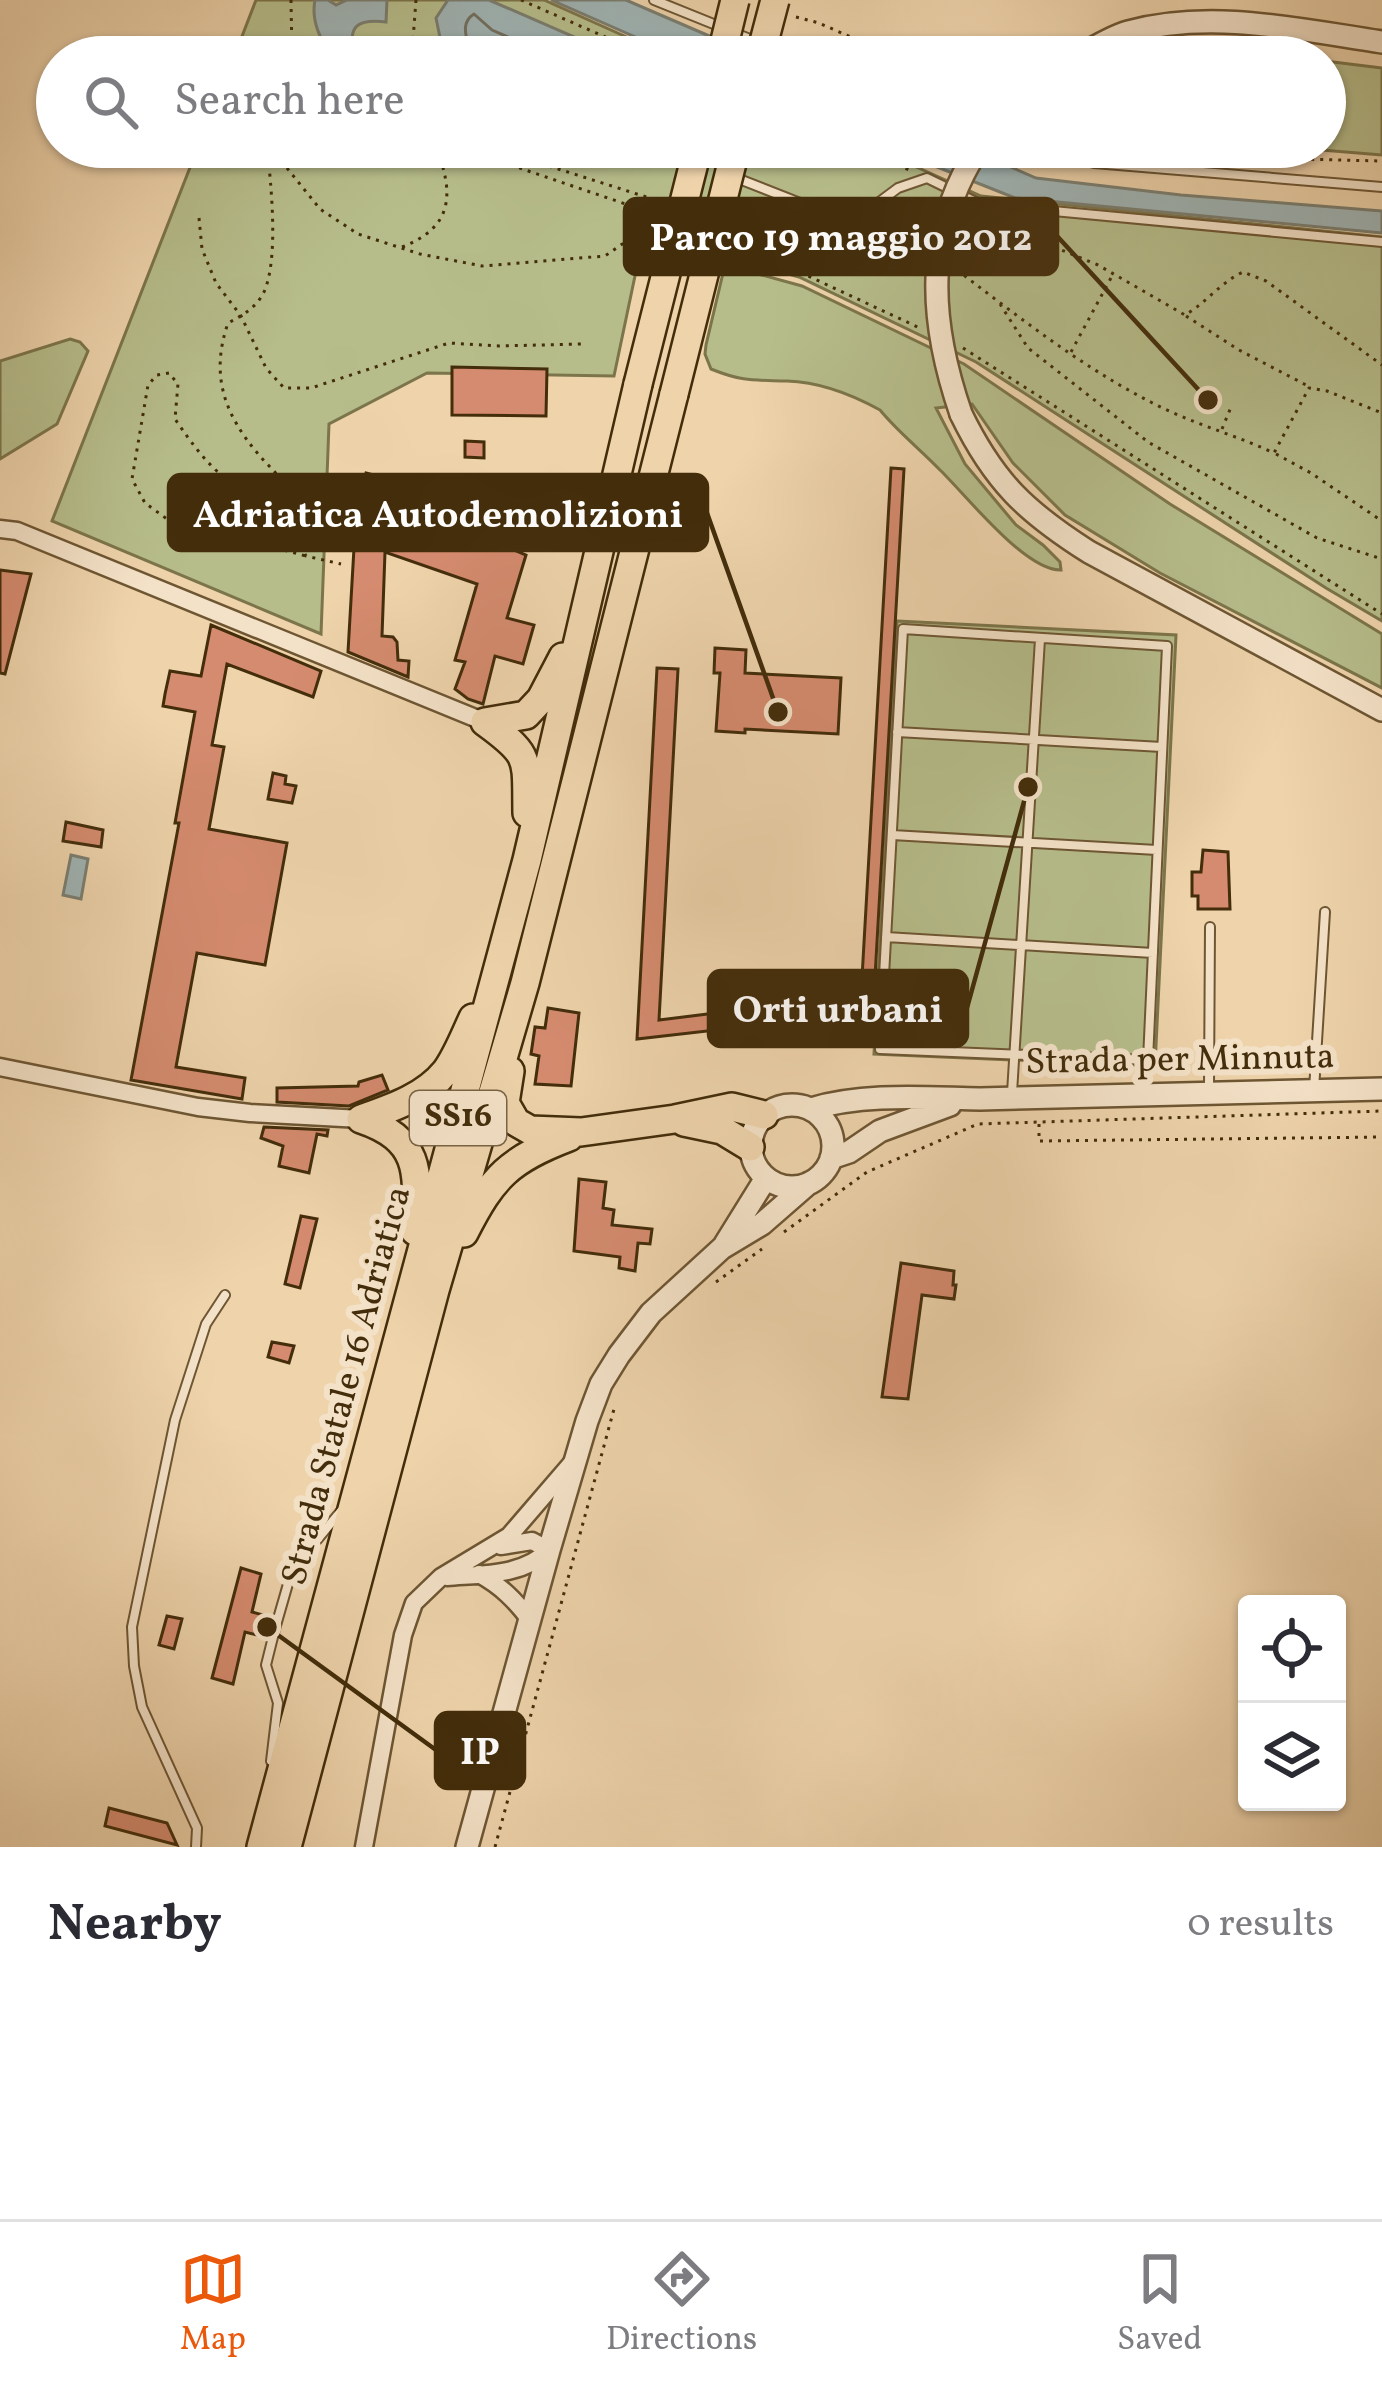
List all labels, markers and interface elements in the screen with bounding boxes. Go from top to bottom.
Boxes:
search box [36,36,1346,168]
icon: search [78,69,144,135]
text: Search here [174,71,405,134]
callout: Parco 19 maggio 2012 [625,199,1057,274]
text: Parco 19 maggio 2012 [649,213,1033,267]
callout: Adriatica Autodemolizioni [169,475,707,550]
text: Adriatica Autodemolizioni [193,490,683,544]
callout: Orti urbani [709,971,967,1046]
text: Orti urbani [733,985,943,1039]
street label: Strada per Minnuta [1025,1033,1335,1089]
road number: SS16 [410,1091,506,1145]
street label: Strada Statale 16 Adriatica [271,1181,425,1591]
map controls [1238,1595,1346,1811]
button: locate [1238,1595,1346,1703]
button: layers [1238,1703,1346,1811]
callout: IP [436,1713,524,1788]
text: IP [460,1727,500,1781]
text: Nearby [48,1890,222,1961]
text: 0 results [1187,1898,1334,1952]
tab: Map [180,2246,246,2364]
tab: Directions [606,2246,757,2364]
tab: Saved [1117,2246,1202,2364]

